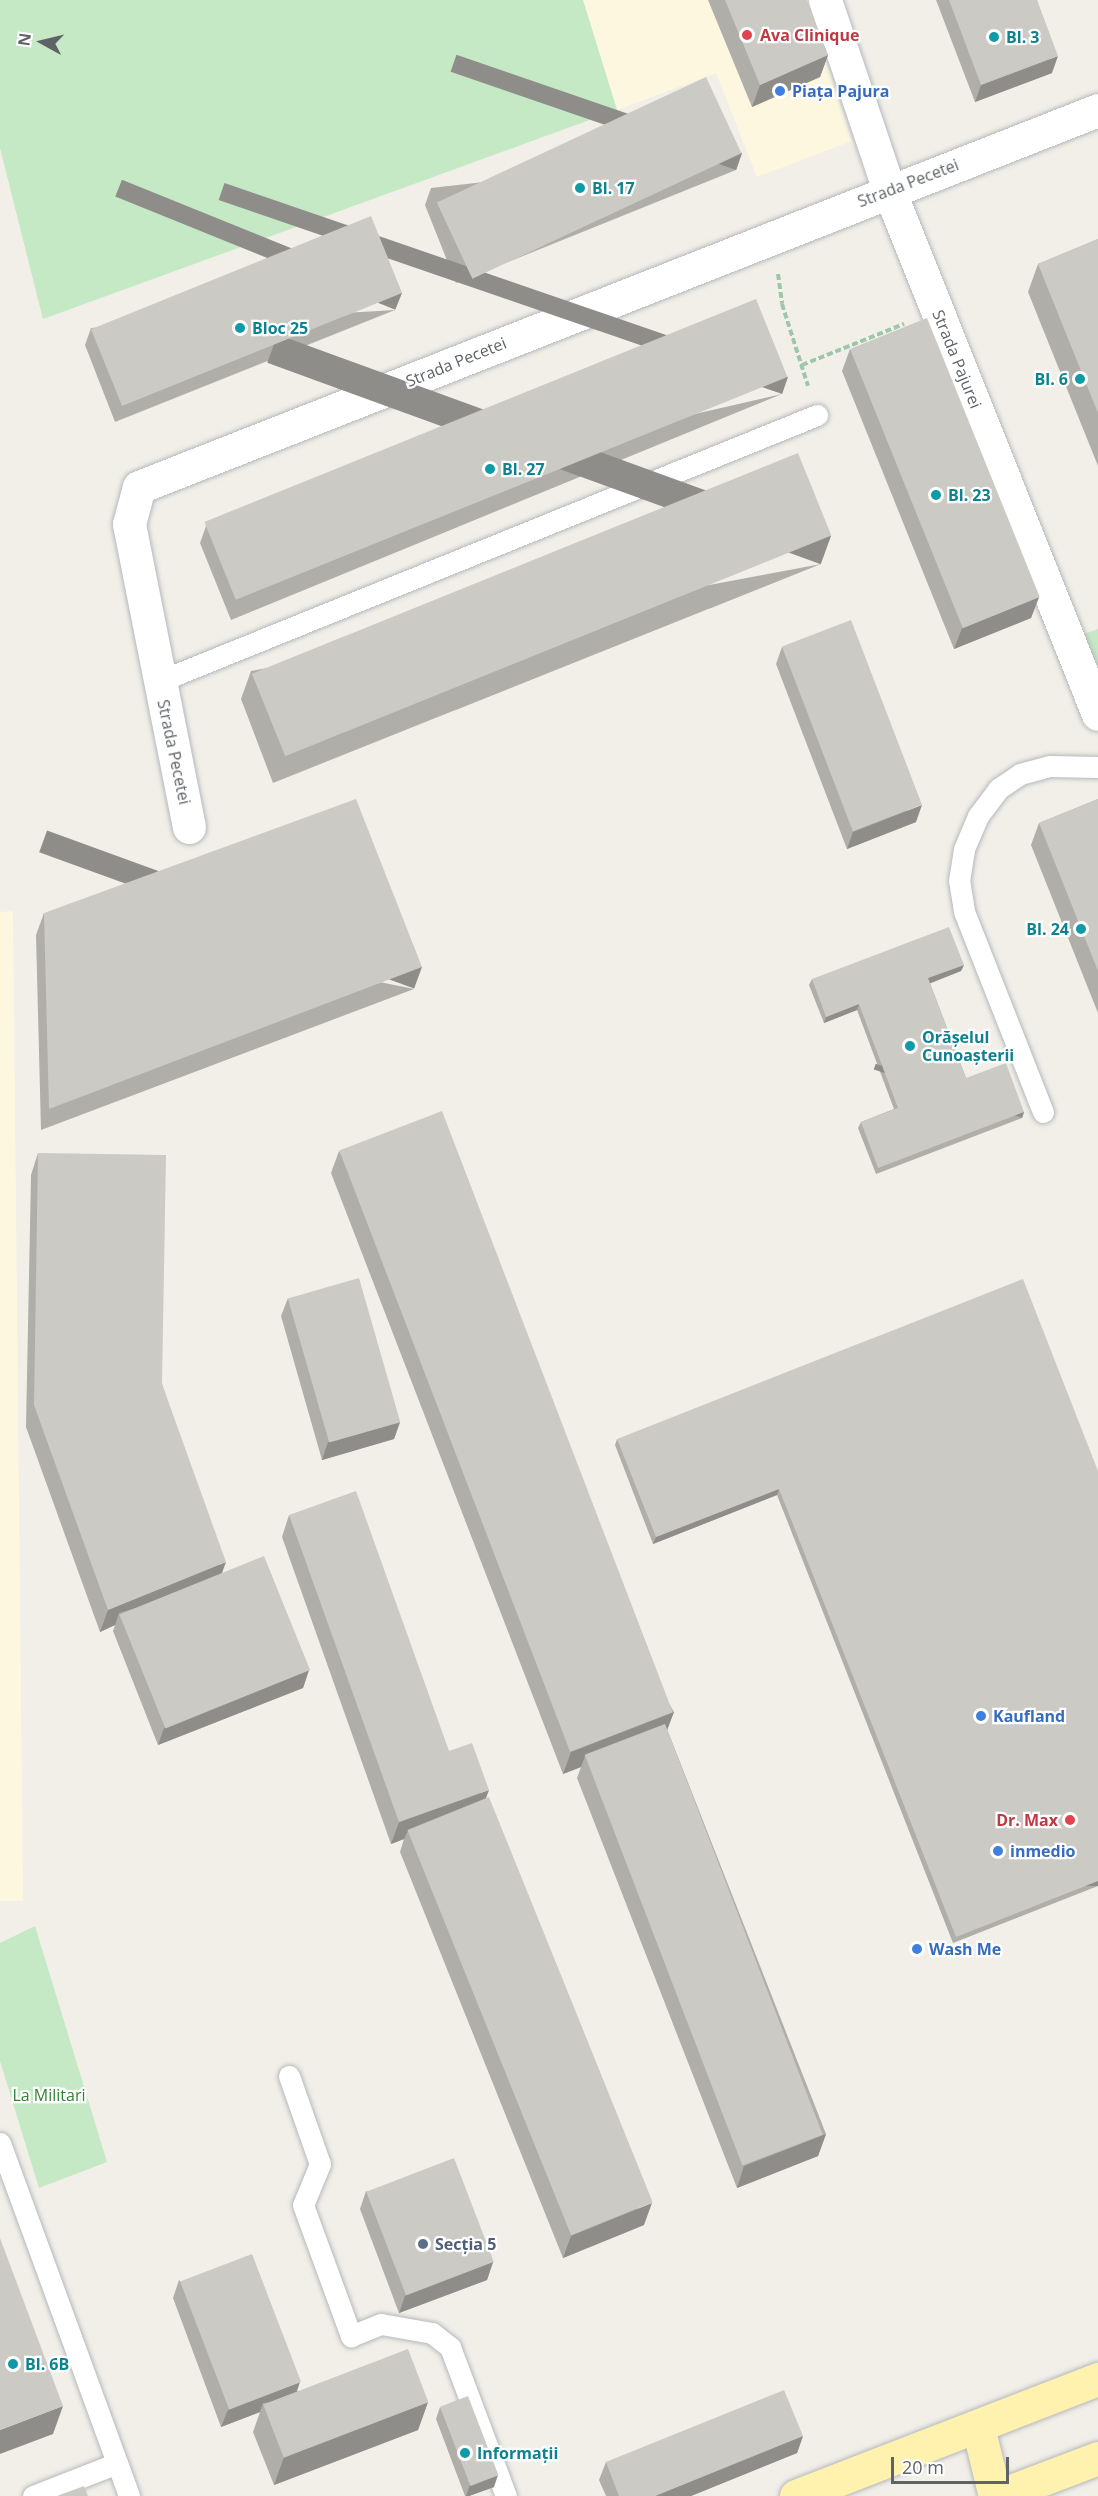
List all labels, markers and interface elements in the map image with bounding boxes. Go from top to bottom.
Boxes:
north arrow [12,12,72,72]
place label: Ava Clinique [760,25,859,45]
marker: Ava Clinique [738,26,756,44]
place label: Bl. 3 [1006,27,1040,47]
marker: Bl. 3 [987,30,1001,44]
text: N [12,32,36,47]
place label: Piața Pajura [792,81,889,101]
marker: Piața Pajura [773,84,787,98]
street label: Strada Pecetei [855,155,961,211]
place label: Bl. 17 [592,178,635,198]
marker: Bl. 17 [573,181,587,195]
street label: Strada Pajurei [928,307,986,411]
place label: Bloc 25 [252,318,308,338]
marker: Bloc 25 [233,321,247,335]
street label: Strada Pecetei [403,333,509,391]
place label: Bl. 6 [1034,369,1068,389]
marker: Bl. 6 [1073,372,1087,386]
place label: Bl. 27 [502,459,545,479]
marker: Bl. 27 [483,462,497,476]
place label: Bl. 23 [948,485,991,505]
marker: Bl. 23 [929,488,943,502]
street label: Strada Pecetei [154,698,194,806]
place label: Bl. 24 [1026,919,1069,939]
marker: Bl. 24 [1074,922,1088,936]
place label: Orășelul Cunoașterii [922,1027,1014,1065]
marker: Orășelul Cunoașterii [903,1039,917,1053]
place label: Kaufland [993,1706,1065,1726]
marker: Kaufland [974,1709,988,1723]
place label: Dr. Max [996,1810,1058,1830]
marker: Dr. Max [1063,1813,1077,1827]
place label: inmedio [1010,1841,1075,1861]
marker: inmedio [991,1844,1005,1858]
place label: Wash Me [929,1939,1001,1959]
marker: Wash Me [910,1942,924,1956]
park label: La Militari [12,2085,86,2105]
place label: Secția 5 [435,2234,496,2254]
marker: Secția 5 [416,2237,430,2251]
place label: Bl. 6B [25,2354,69,2374]
marker: Bl. 6B [6,2357,20,2371]
place label: Informații [477,2443,558,2463]
scale bar [894,2445,1012,2483]
marker: Informații [458,2446,472,2460]
text: 20 m [902,2455,944,2479]

